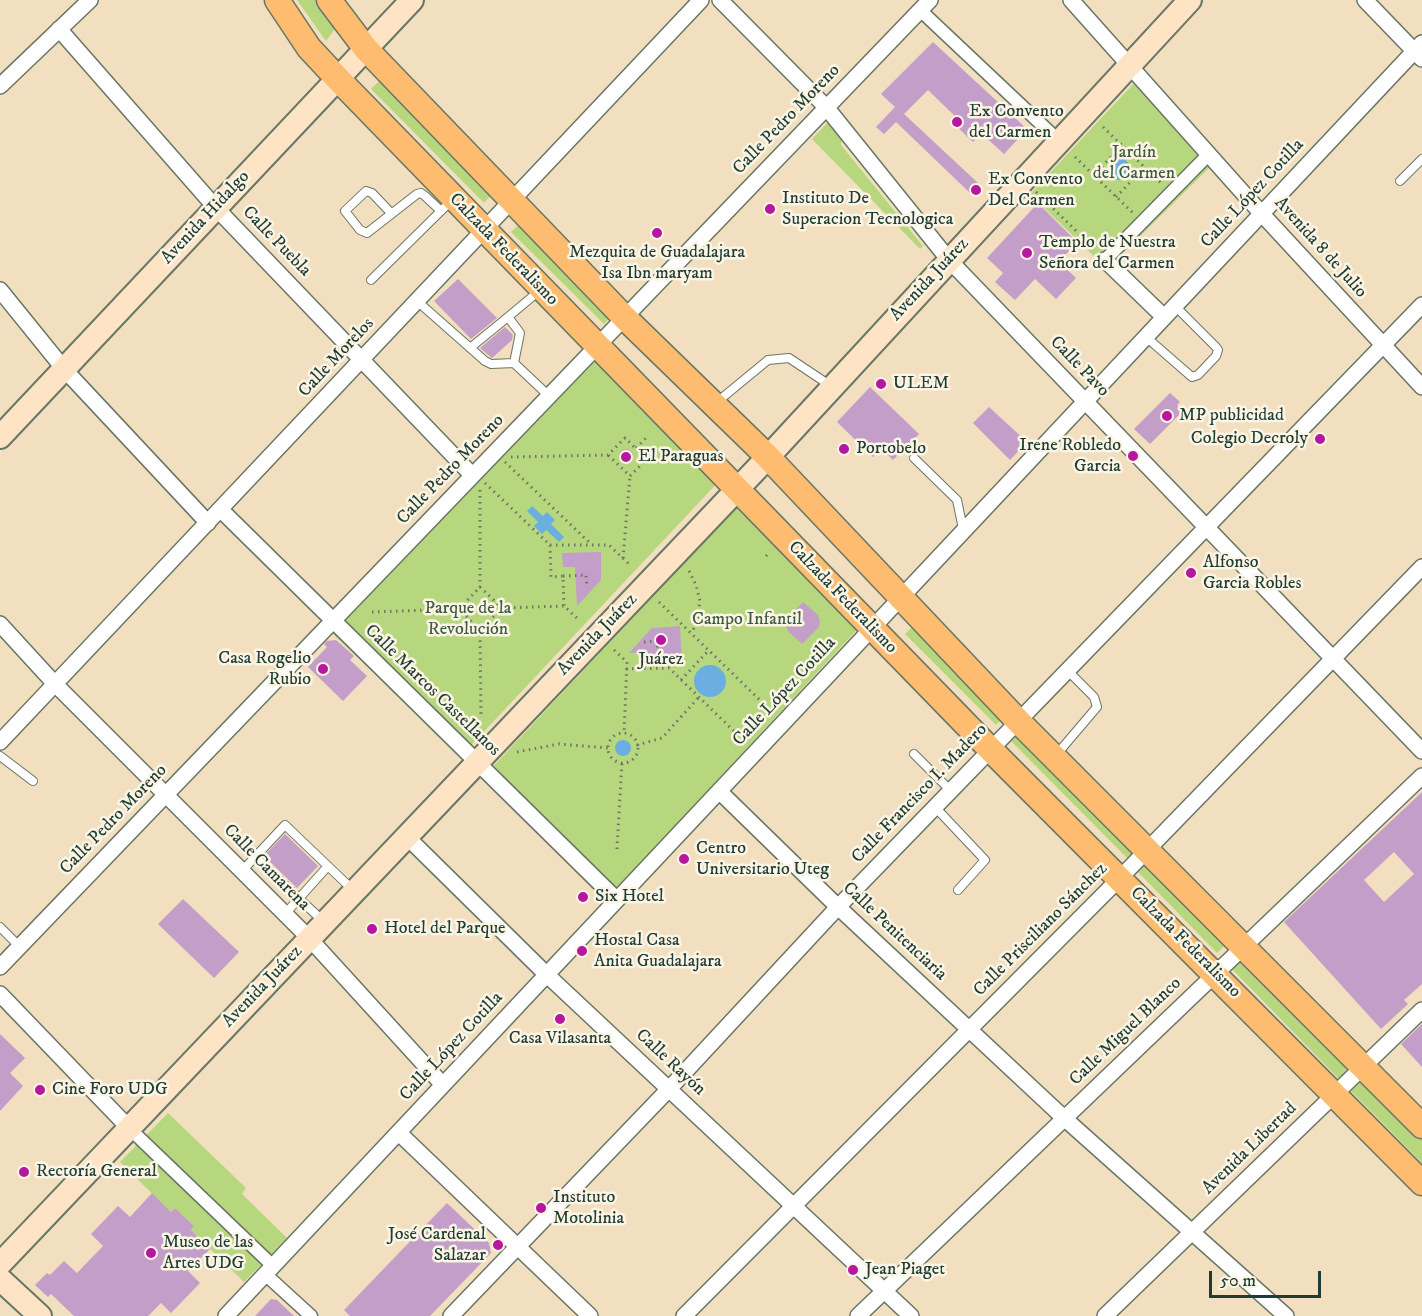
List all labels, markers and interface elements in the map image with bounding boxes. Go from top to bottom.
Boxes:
street label: Calle Pedro Moreno [729,60,845,180]
place label: Ex Convento del Carmen [969,101,1064,144]
marker: Ex Convento del Carmen [950,115,964,129]
street label: Calle López Cotilla [1197,135,1309,253]
park label: Jardín del Carmen [1093,142,1175,184]
street label: Avenida Hidalgo [157,167,255,269]
place label: Ex Convento Del Carmen [988,169,1083,212]
marker: Ex Convento Del Carmen [969,183,983,197]
place label: Instituto De Superacion Tecnologica [782,188,953,230]
street label: Calzada Federalismo [444,189,562,311]
street label: Avenida 8 de Julio [1269,193,1371,303]
street label: Calle Puebla [237,202,315,282]
marker: Instituto De Superacion Tecnologica [763,202,777,216]
marker: Mezquita de Guadalajara Isa Ibn maryam [650,226,664,240]
place label: Templo de Nuestra Señora del Carmen [1039,232,1176,274]
street label: Avenida Juárez [886,234,974,326]
place label: Mezquita de Guadalajara Isa Ibn maryam [569,242,745,284]
marker: Templo de Nuestra Señora del Carmen [1020,246,1034,260]
street label: Calle Morelos [295,314,379,402]
street label: Calle Pavo [1045,332,1113,402]
place label: ULEM [893,373,949,395]
marker: ULEM [874,377,888,391]
place label: MP publicidad [1179,405,1284,427]
marker: MP publicidad [1160,409,1174,423]
street label: Calle Pedro Moreno [393,410,509,530]
place label: Colegio Decroly [1191,428,1308,450]
marker: Colegio Decroly [1313,432,1327,446]
place label: Irene Robledo Garcia [1019,435,1121,478]
place label: Portobelo [856,438,926,460]
marker: Portobelo [837,442,851,456]
place label: El Paraguas [638,446,724,468]
marker: Irene Robledo Garcia [1126,449,1140,463]
marker: El Paraguas [619,450,633,464]
street label: Calzada Federalismo [783,537,901,659]
place label: Alfonso Garcia Robles [1203,552,1302,594]
marker: Alfonso Garcia Robles [1184,566,1198,580]
street label: Avenida Juárez [553,589,643,681]
park label: Parque de la Revolución [425,598,511,640]
park label: Campo Infantil [692,609,802,631]
street label: Calle Marcos Castellanos [360,621,504,761]
marker: Juárez [654,633,668,647]
street label: Calle López Cotilla [729,633,841,751]
place label: Casa Rogelio Rubio [218,648,311,690]
place label: Juárez [638,649,684,671]
marker: Casa Rogelio Rubio [316,662,330,676]
street label: Calle Francisco I. Madero [848,720,992,868]
street label: Calle Pedro Moreno [56,760,172,880]
street label: Calle Camarena [218,820,314,916]
place label: Centro Universitario Uteg [696,838,829,880]
marker: Centro Universitario Uteg [677,852,691,866]
street label: Calle Prisciliano Sánchez [970,859,1112,1001]
street label: Calle Penitenciaria [837,878,951,986]
street label: Calzada Federalismo [1125,883,1245,1003]
place label: Six Hotel [595,886,664,908]
marker: Six Hotel [576,890,590,904]
place label: Hotel del Parque [384,918,506,940]
marker: Hotel del Parque [365,922,379,936]
place label: Hostal Casa Anita Guadalajara [594,930,722,972]
street label: Avenida Juárez [218,941,308,1033]
marker: Hostal Casa Anita Guadalajara [575,944,589,958]
street label: Calle Miguel Blanco [1066,973,1186,1091]
street label: Calle López Cotilla [396,988,508,1106]
marker: Casa Vilasanta [553,1012,567,1026]
street label: Calle Rayón [631,1025,709,1101]
place label: Casa Vilasanta [509,1028,611,1050]
place label: Cine Foro UDG [52,1079,168,1101]
marker: Cine Foro UDG [33,1083,47,1097]
street label: Avenida Libertad [1198,1098,1302,1200]
place label: Rectoría General [36,1161,157,1183]
marker: Rectoría General [17,1165,31,1179]
place label: Instituto Motolinia [553,1187,624,1230]
marker: Instituto Motolinia [534,1201,548,1215]
place label: José Cardenal Salazar [388,1224,486,1266]
place label: Museo de las Artes UDG [163,1232,253,1274]
marker: José Cardenal Salazar [491,1238,505,1252]
marker: Museo de las Artes UDG [144,1246,158,1260]
place label: Jean Piaget [865,1259,945,1281]
scale bar [1212,1259,1324,1297]
marker: Jean Piaget [846,1263,860,1277]
text: 50 m [1220,1270,1256,1292]

